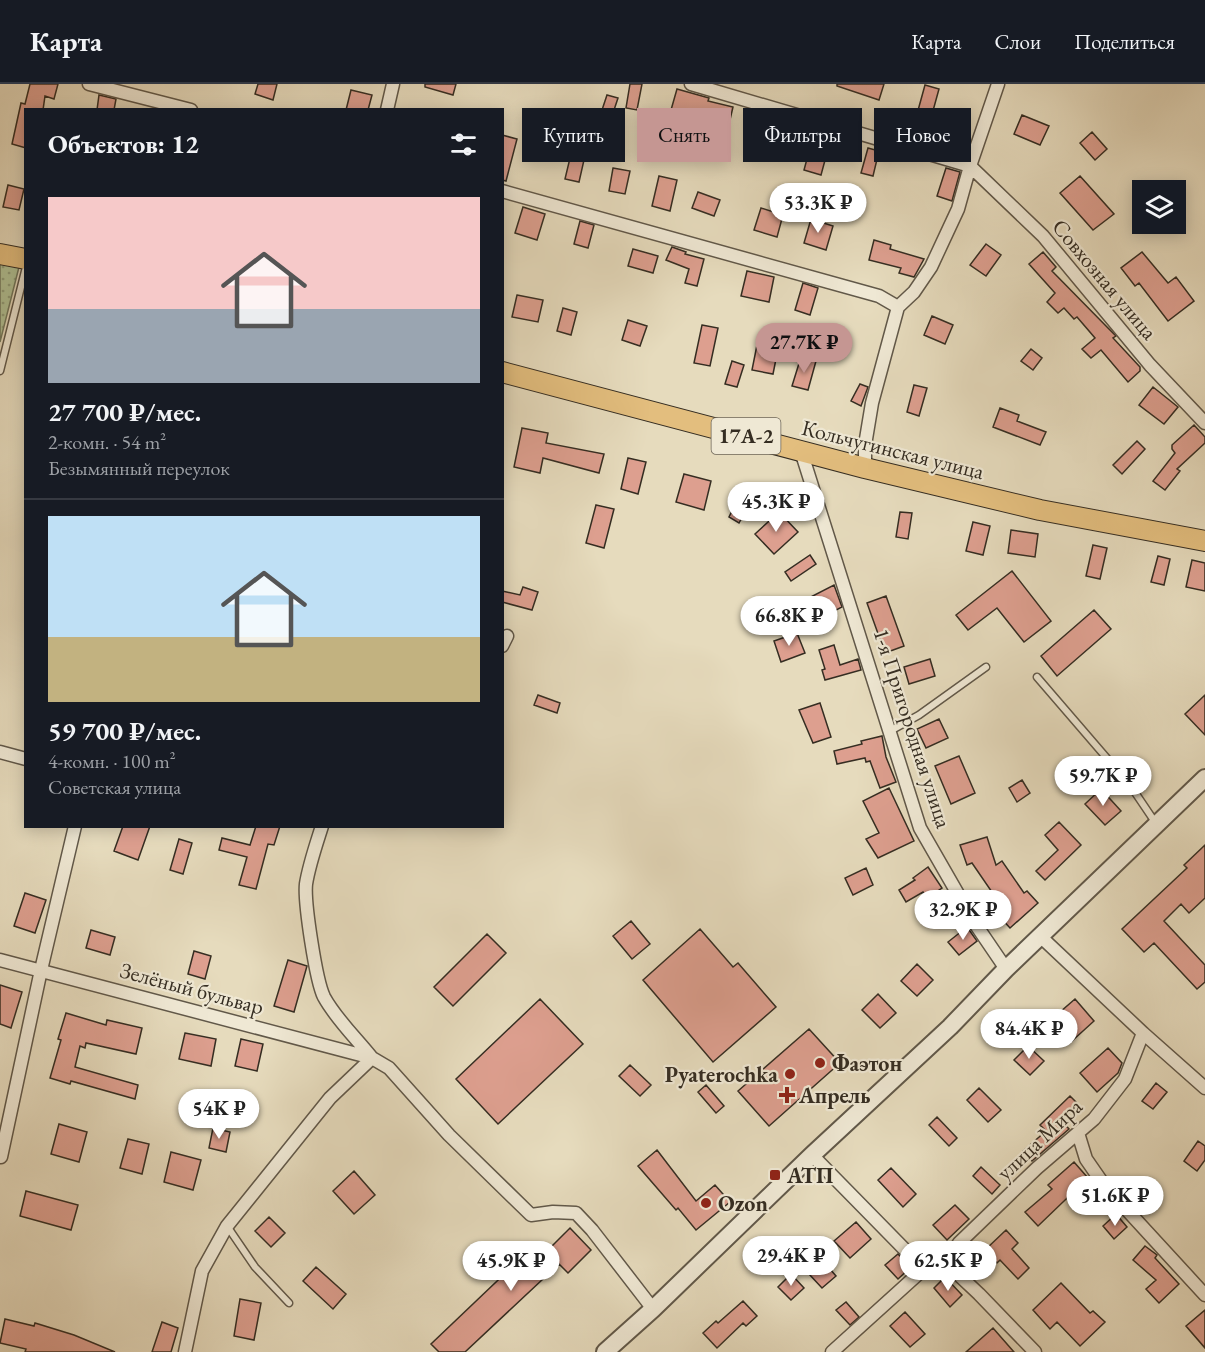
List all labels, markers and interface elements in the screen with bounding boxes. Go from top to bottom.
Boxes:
text: Карта [30,23,102,59]
text: Карта [911,28,961,55]
text: Слои [994,28,1041,55]
text: Поделиться [1074,28,1175,55]
chip: Купить [522,108,625,162]
chip: Снять [637,108,731,162]
chip: Фильтры [743,108,862,162]
chip: Новое [874,108,971,162]
text: Объектов: 12 [48,127,199,161]
icon: filters [447,128,480,161]
map controls [1132,180,1186,234]
button: layers [1132,180,1186,234]
pin: 53.3K ₽ [763,183,873,234]
text: 53.3K ₽ [784,189,852,215]
street label: Совхозная улица [1046,213,1164,346]
icon: home [210,236,318,344]
pin: 27.7K ₽ [749,323,859,374]
text: 27.7K ₽ [770,329,838,355]
text: 27 700 ₽/мес. [48,395,201,429]
street label: Кольчугинская улица [799,413,987,486]
road number: 17А-2 [712,418,780,454]
text: 2-комн. · 54 m² [48,429,166,455]
text: Безымянный переулок [48,455,230,481]
pin: 45.3K ₽ [721,482,831,533]
text: 45.3K ₽ [742,488,810,514]
icon: home [210,555,318,663]
pin: 66.8K ₽ [734,596,844,647]
text: 66.8K ₽ [755,602,823,628]
street label: 1-я Пригородная улица [867,625,959,832]
text: 59 700 ₽/мес. [48,714,201,748]
text: 4-комн. · 100 m² [48,748,176,774]
pin: 59.7K ₽ [1048,756,1158,807]
text: 59.7K ₽ [1069,762,1137,788]
text: Советская улица [48,774,181,800]
pin: 32.9K ₽ [908,890,1018,941]
text: 32.9K ₽ [929,896,997,922]
street label: Зелёный бульвар [117,955,267,1022]
pin: 84.4K ₽ [974,1009,1084,1060]
text: 84.4K ₽ [995,1015,1063,1041]
place label: Фаэтон [832,1049,902,1078]
marker: Фаэтон [813,1056,827,1070]
place label: Pyaterochka [665,1060,778,1089]
marker: Pyaterochka [783,1067,797,1081]
place label: Апрель [798,1081,870,1110]
marker: Апрель [780,1088,794,1102]
pin: 54K ₽ [177,1089,261,1140]
street label: улица Мира [990,1092,1089,1186]
text: 54K ₽ [192,1095,246,1121]
place label: АТП [786,1161,833,1190]
marker: АТП [768,1168,782,1182]
pin: 51.6K ₽ [1060,1176,1170,1227]
text: 51.6K ₽ [1081,1182,1149,1208]
place label: Ozon [718,1189,768,1218]
marker: Ozon [699,1196,713,1210]
pin: 29.4K ₽ [736,1236,846,1287]
pin: 45.9K ₽ [456,1241,566,1292]
pin: 62.5K ₽ [893,1241,1003,1292]
text: 29.4K ₽ [757,1242,825,1268]
text: 45.9K ₽ [477,1247,545,1273]
text: 62.5K ₽ [914,1247,982,1273]

